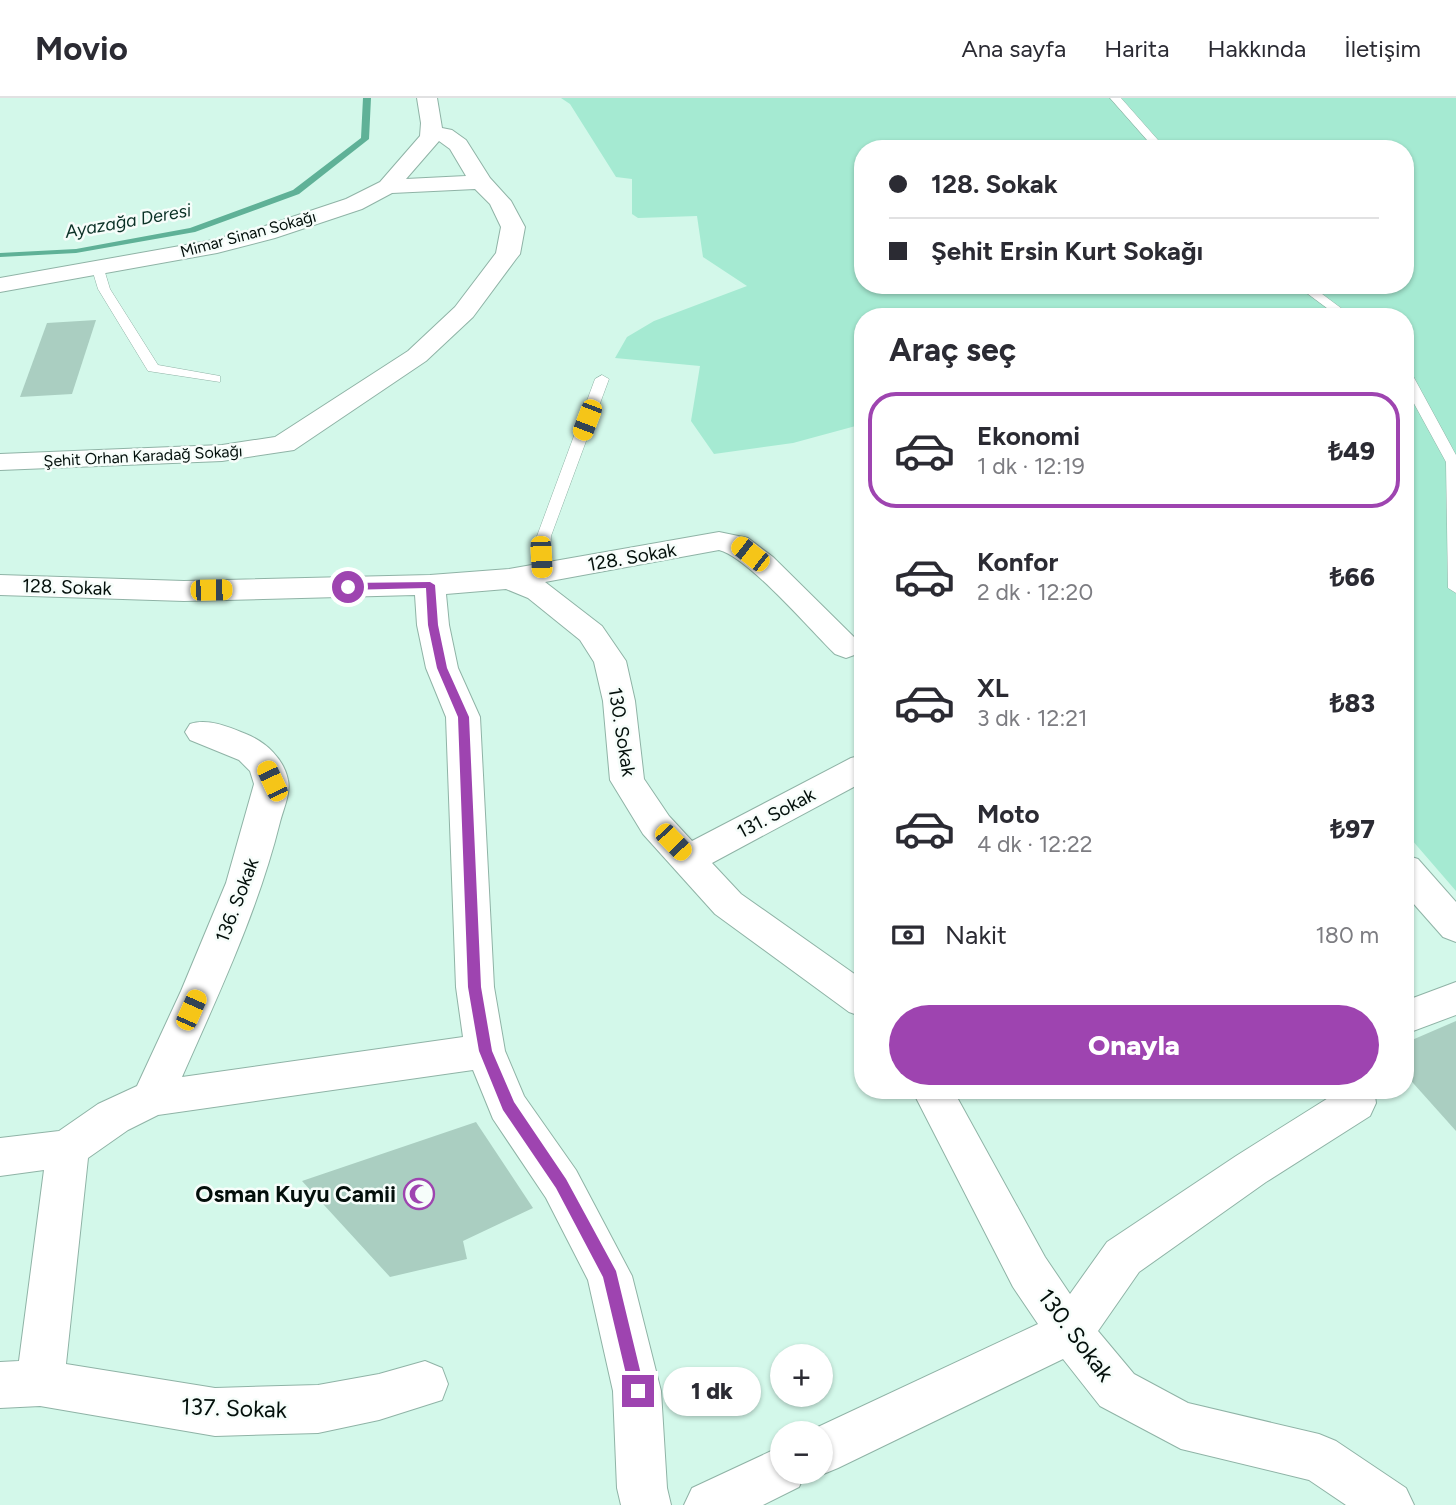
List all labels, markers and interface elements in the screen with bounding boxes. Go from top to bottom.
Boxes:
text: Movio [35,29,128,68]
text: Ana sayfa [961,34,1066,63]
text: Harita [1104,34,1169,63]
text: Hakkında [1207,34,1306,63]
text: İletişim [1344,34,1421,63]
text: 128. Sokak [931,168,1058,200]
water label: Ayazağa Deresi [62,199,194,243]
street label: Mimar Sinan Sokağı [178,207,318,261]
text: Şehit Ersin Kurt Sokağı [931,235,1203,267]
text: Araç seç [889,331,1016,369]
car [570,397,605,443]
icon: car [893,419,956,482]
text: Ekonomi [977,420,1080,452]
text: ₺49 [1328,435,1375,467]
street label: Şehit Orhan Karadağ Sokağı [43,441,243,471]
text: 1 dk · 12:19 [977,452,1085,480]
car [727,533,774,575]
car [530,535,553,579]
street label: 128. Sokak [586,538,679,576]
icon: car [893,545,956,608]
text: Konfor [977,546,1058,578]
text: ₺66 [1330,561,1375,593]
route start [332,571,364,603]
street label: 128. Sokak [22,574,113,600]
text: 2 dk · 12:20 [977,578,1093,606]
car [190,579,233,601]
icon: car [893,671,956,734]
text: XL [977,672,1009,704]
street label: 130. Sokak [604,686,640,779]
text: ₺83 [1330,687,1375,719]
text: 3 dk · 12:21 [977,704,1088,732]
car [254,758,291,804]
street label: 131. Sokak [733,782,820,843]
icon: car [893,797,956,860]
text: Moto [977,798,1040,830]
text: ₺97 [1330,813,1375,845]
car [651,820,696,864]
text: 4 dk · 12:22 [977,830,1093,858]
street label: 136. Sokak [210,854,264,945]
icon: cash [889,916,927,954]
text: Nakit [945,919,1007,951]
text: 180 m [1315,921,1379,949]
car [173,987,210,1033]
button: Onayla [889,1005,1379,1085]
mosque icon: Osman Kuyu Camii [402,1177,436,1211]
place label: Osman Kuyu Camii [195,1180,396,1208]
street label: 130. Sokak [1032,1283,1120,1387]
map controls [770,1344,833,1484]
button: + [770,1344,833,1407]
callout: 1 dk [662,1366,760,1416]
route end [622,1375,654,1407]
text: 1 dk [691,1377,733,1405]
street label: 137. Sokak [180,1392,288,1424]
button: − [770,1421,833,1484]

